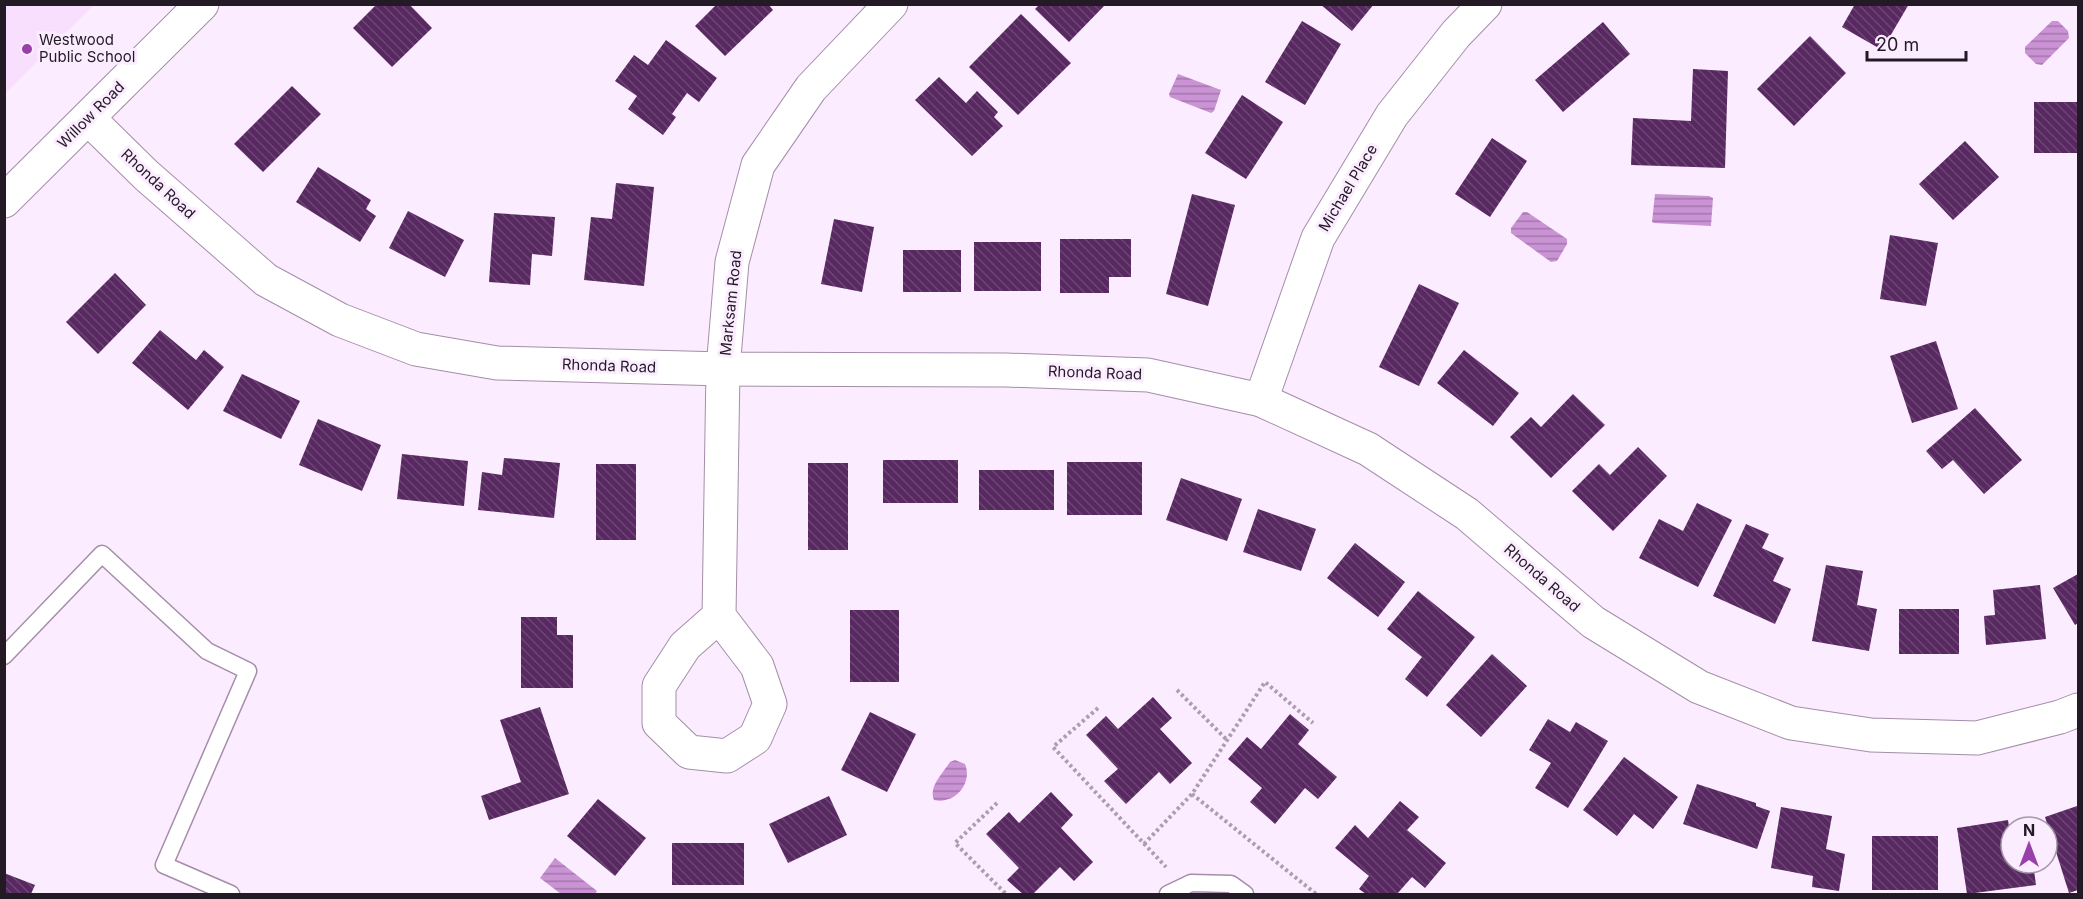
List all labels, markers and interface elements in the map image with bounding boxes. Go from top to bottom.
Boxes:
scale bar [1867,24,1966,62]
place label: Westwood Public School [39,30,135,66]
text: 20 m [1876,34,1919,55]
marker: Westwood Public School [20,42,34,56]
street label: Willow Road [53,77,128,152]
street label: Michael Place [1314,141,1381,235]
street label: Rhonda Road [117,144,199,223]
street label: Marksam Road [716,249,745,357]
street label: Rhonda Road [562,354,657,377]
street label: Rhonda Road [1048,361,1143,384]
street label: Rhonda Road [1500,539,1584,616]
north arrow [1999,815,2059,875]
text: N [2023,820,2035,840]

